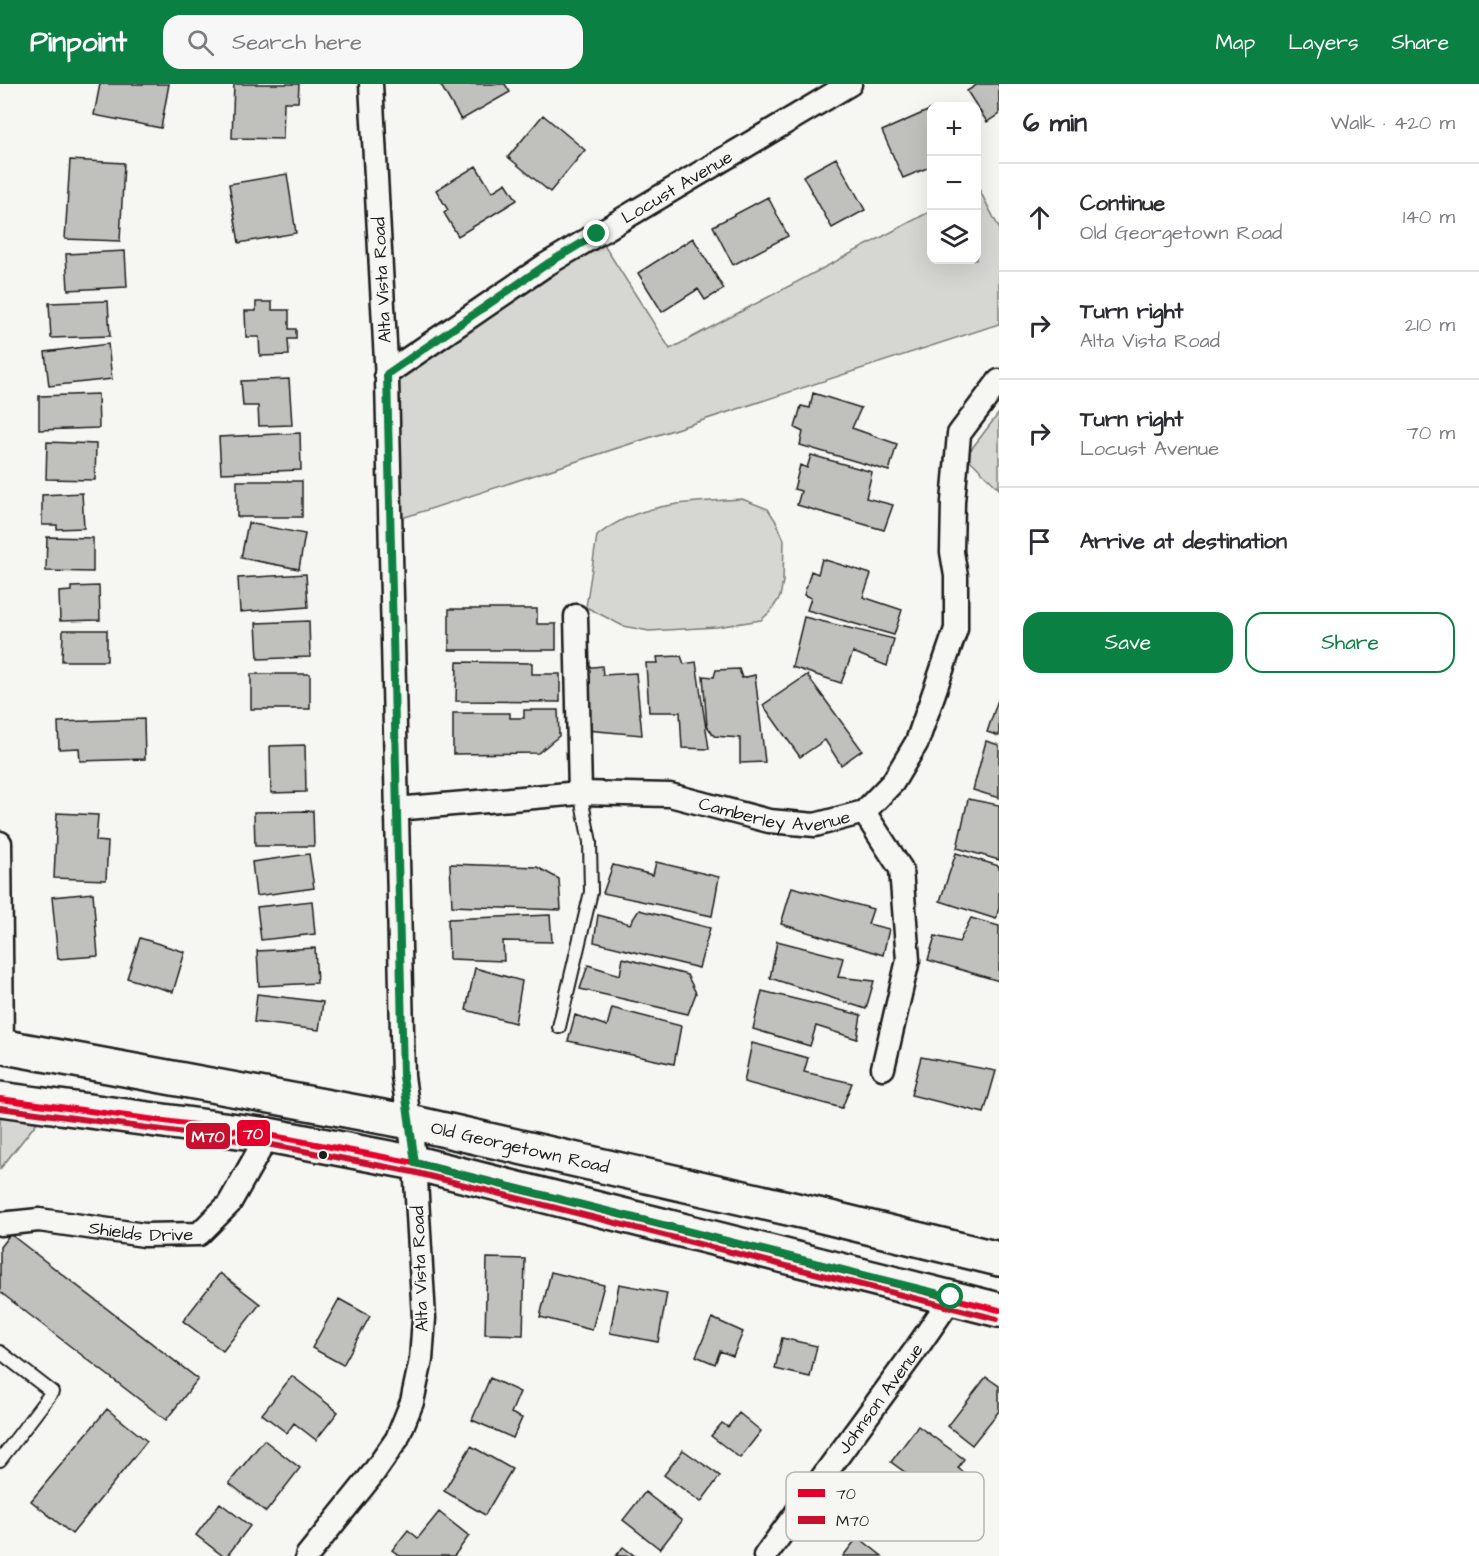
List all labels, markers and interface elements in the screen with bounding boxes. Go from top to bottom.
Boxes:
search box [163,15,583,69]
text: Pinpoint [30,23,127,62]
icon: search [184,26,217,59]
text: Search here [232,27,362,58]
text: Map [1215,28,1255,57]
text: Layers [1288,28,1358,57]
text: Share [1391,28,1449,57]
map controls [927,102,981,264]
button: + [927,102,981,156]
text: 6 min [1023,105,1087,141]
text: Walk · 420 m [1331,109,1455,137]
street label: Locust Avenue [617,144,737,230]
button: − [927,156,981,210]
text: Continue [1080,188,1165,219]
icon: ahead [1023,201,1056,234]
text: 140 m [1403,203,1455,231]
button: layers [927,210,981,264]
street label: Alta Vista Road [366,216,398,344]
text: Old Georgetown Road [1080,219,1282,247]
route end [583,220,609,246]
text: Turn right [1080,296,1183,327]
icon: right [1023,309,1056,342]
text: 210 m [1405,311,1455,339]
text: Alta Vista Road [1080,327,1220,355]
text: Turn right [1080,404,1183,435]
icon: right [1023,417,1056,450]
text: 70 m [1407,419,1455,447]
text: Locust Avenue [1080,435,1219,463]
icon: arrive [1023,525,1056,558]
text: Arrive at destination [1080,526,1287,557]
button: Save [1023,612,1233,673]
button: Share [1245,612,1455,673]
street label: Camberley Avenue [696,791,853,838]
street label: Old Georgetown Road [429,1115,612,1180]
line badge: 70 [236,1119,271,1147]
line badge: M70 [185,1122,231,1150]
text: 70 [242,1123,263,1145]
text: M70 [191,1126,225,1148]
unlabelled marker [317,1149,329,1161]
street label: Alta Vista Road [405,1206,435,1332]
street label: Shields Drive [87,1215,194,1248]
route start [937,1283,963,1309]
street label: Johnson Avenue [831,1338,929,1459]
legend [786,1472,984,1541]
text: 70 [836,1483,856,1505]
text: M70 [836,1510,869,1532]

